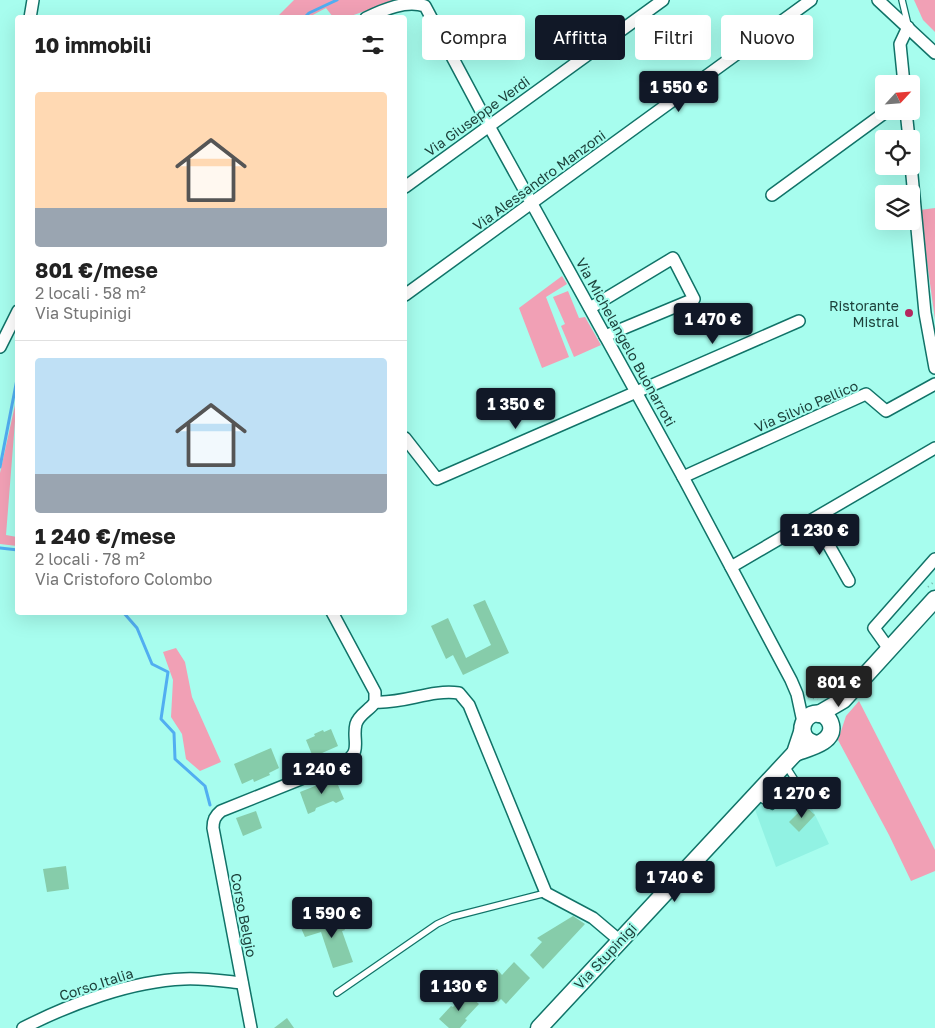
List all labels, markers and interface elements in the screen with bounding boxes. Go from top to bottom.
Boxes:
chip: Compra [422,15,525,60]
chip: Affitta [535,15,625,60]
chip: Filtri [635,15,711,60]
chip: Nuovo [721,15,813,60]
icon: filters [359,31,387,59]
text: 10 immobili [35,32,151,58]
pin: 1 550 € [633,70,725,113]
street label: Via Giuseppe Verdi [421,72,533,160]
north arrow [875,75,920,120]
map controls [875,75,920,230]
text: 1 550 € [650,77,708,97]
icon: home [166,125,256,215]
street label: Via Alessandro Manzoni [469,126,609,234]
button: locate [875,130,920,175]
button: layers [875,185,920,230]
street label: Via Michelangelo Buonarroti [573,255,679,429]
text: 801 €/mese [35,257,158,283]
text: 2 locali · 58 m² [35,283,146,303]
place label: Ristorante Mistral [829,297,899,330]
pin: 1 470 € [667,302,759,345]
text: Via Stupinigi [35,303,131,323]
marker: Ristorante Mistral [903,307,915,319]
text: 1 470 € [685,309,741,329]
street label: Via Silvio Pellico [752,377,860,435]
pin: 1 350 € [470,388,562,430]
icon: home [166,390,256,480]
text: 1 350 € [487,394,545,414]
pin: 1 230 € [774,514,866,556]
text: 1 230 € [791,520,849,540]
text: 1 240 €/mese [35,523,176,549]
text: 2 locali · 78 m² [35,549,145,569]
text: Via Cristoforo Colombo [35,569,212,589]
pin: 801 € [804,666,874,708]
text: 801 € [817,672,861,692]
pin: 1 240 € [276,752,368,795]
text: 1 240 € [293,759,351,779]
pin: 1 270 € [756,776,848,819]
text: 1 270 € [774,783,830,803]
pin: 1 740 € [629,860,721,903]
text: 1 740 € [647,867,703,887]
street label: Corso Belgio [228,872,260,958]
pin: 1 590 € [286,896,378,939]
text: 1 590 € [303,903,361,923]
street label: Via Stupinigi [570,919,640,993]
street label: Corso Italia [57,964,135,1004]
pin: 1 130 € [413,970,505,1012]
text: 1 130 € [431,976,487,996]

